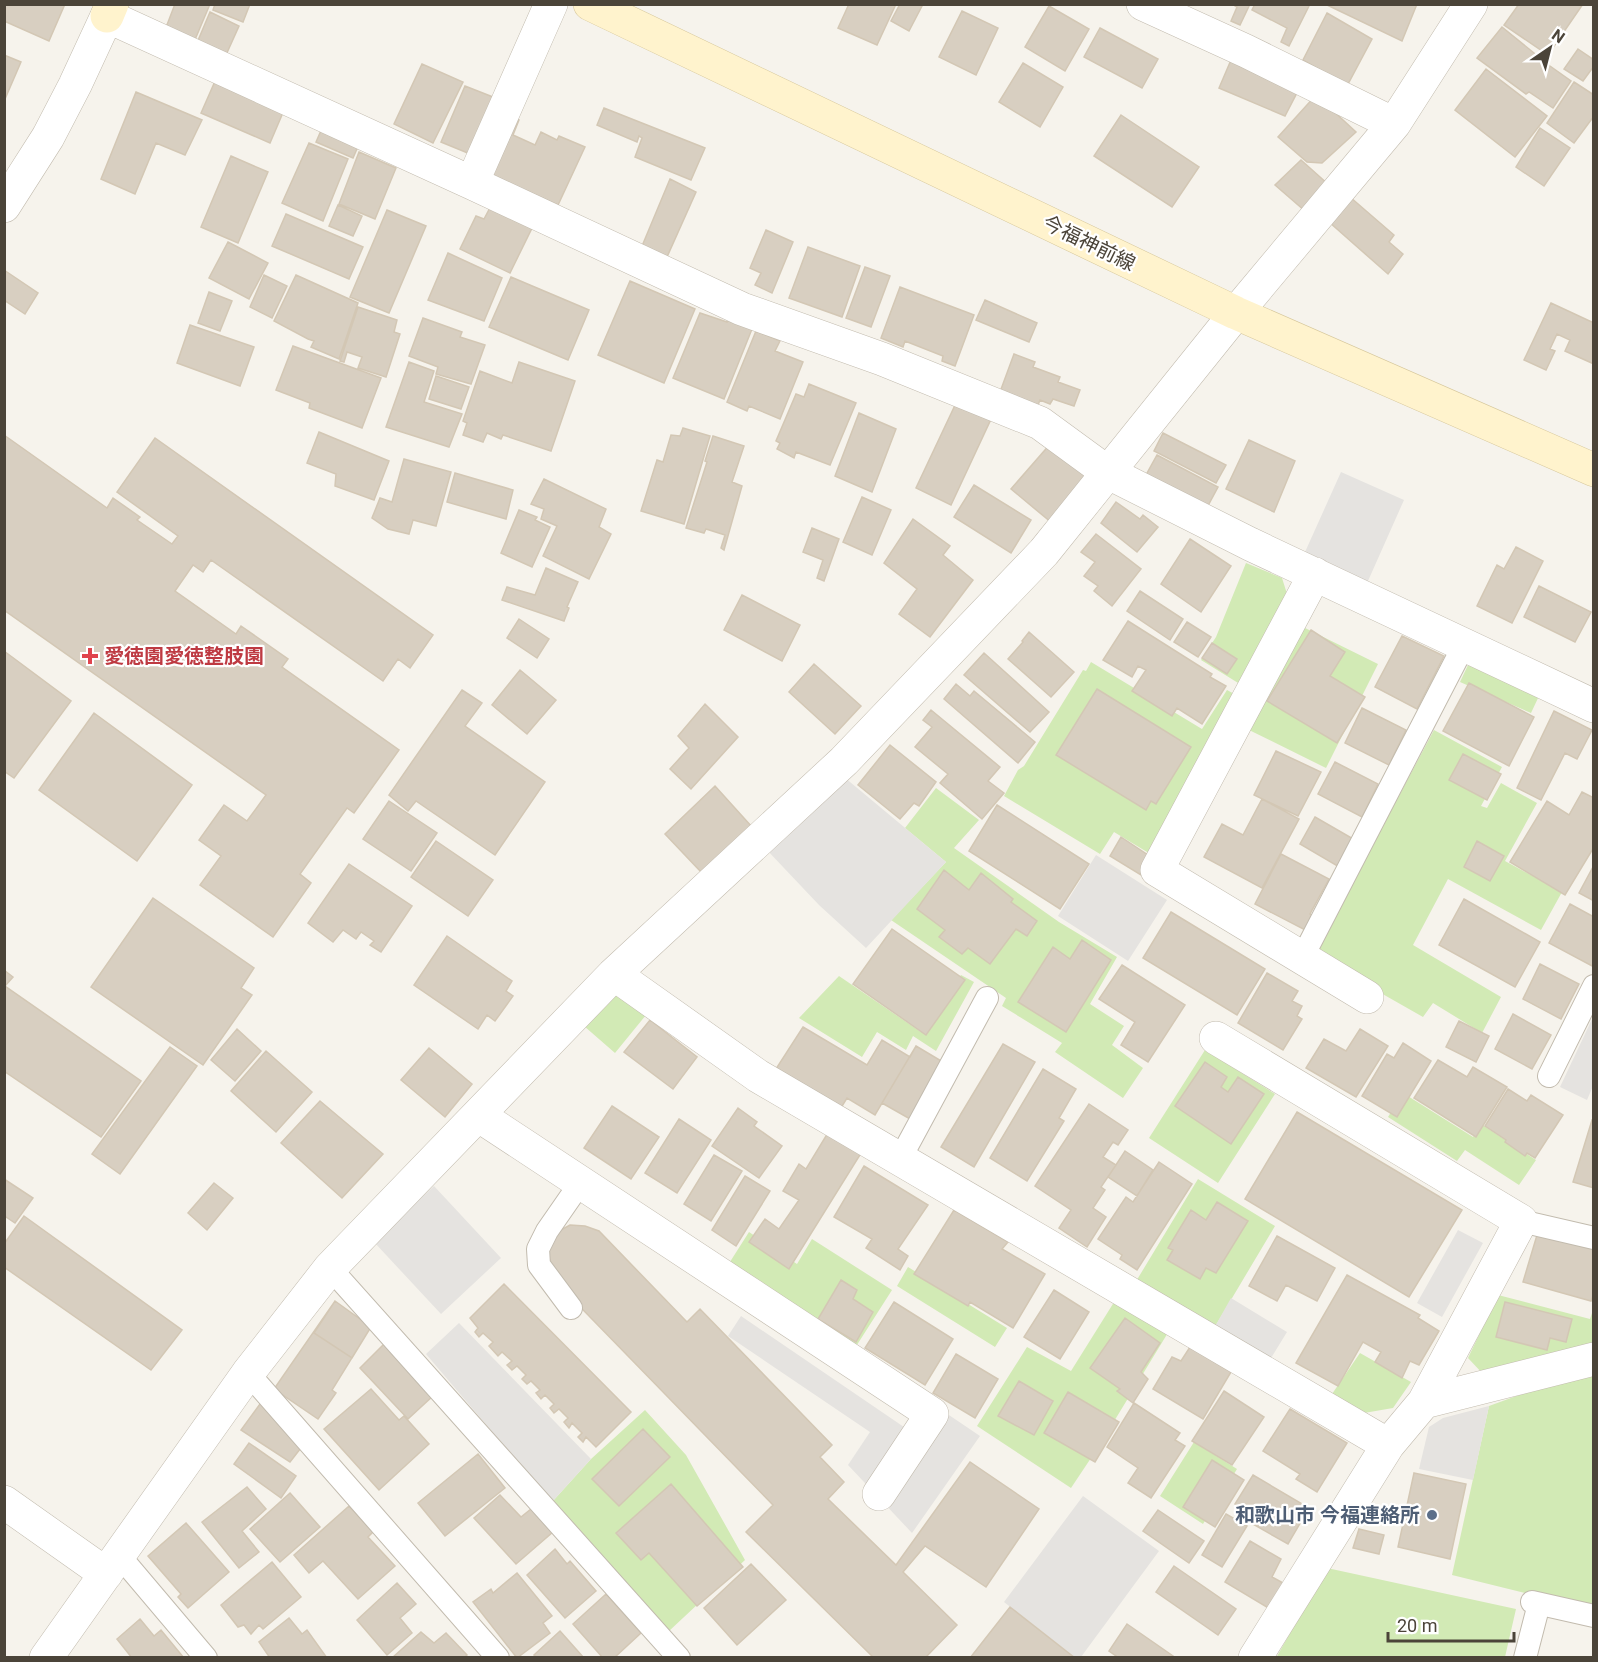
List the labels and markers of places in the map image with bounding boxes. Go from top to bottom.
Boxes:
place label: 愛徳園愛徳整肢園 [104,644,264,668]
marker: 愛徳園愛徳整肢園 [81,647,99,665]
place label: 和歌山市 今福連絡所 [1235,1503,1420,1527]
marker: 和歌山市 今福連絡所 [1425,1508,1439,1522]

